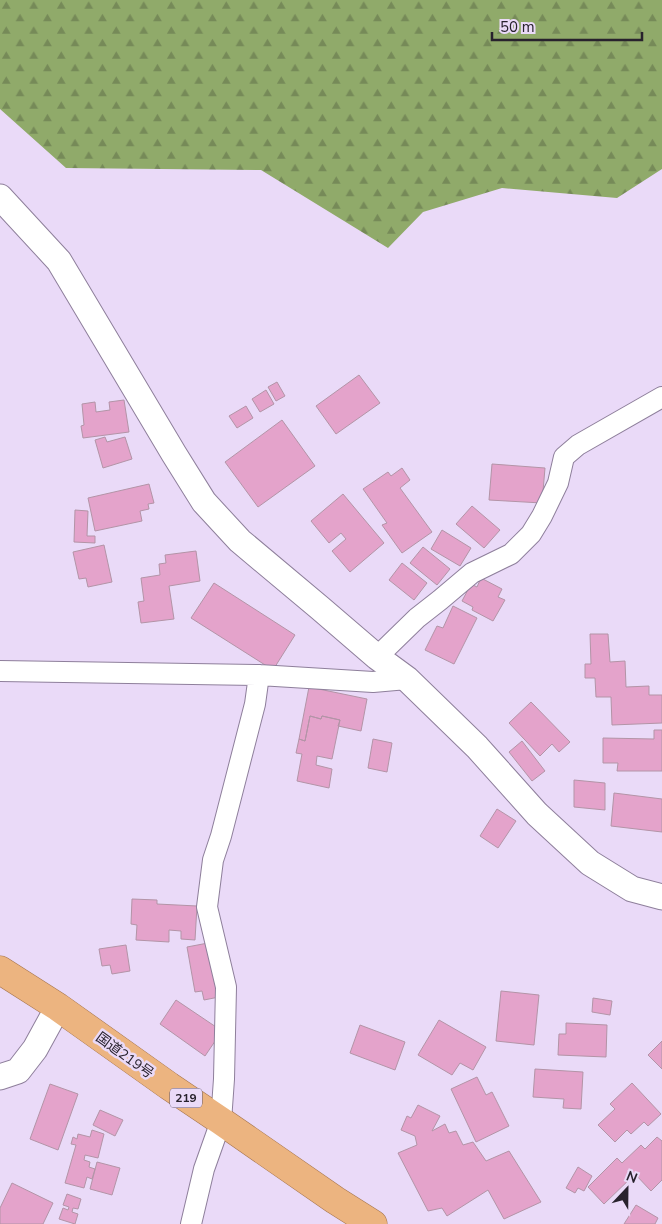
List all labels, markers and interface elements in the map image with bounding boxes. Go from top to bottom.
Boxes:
scale bar [492,10,642,42]
text: 50 m [500,17,535,37]
street label: 国道219号 [92,1028,157,1083]
road number: 219 [170,1088,202,1108]
north arrow [602,1164,652,1214]
text: N [623,1167,640,1188]

